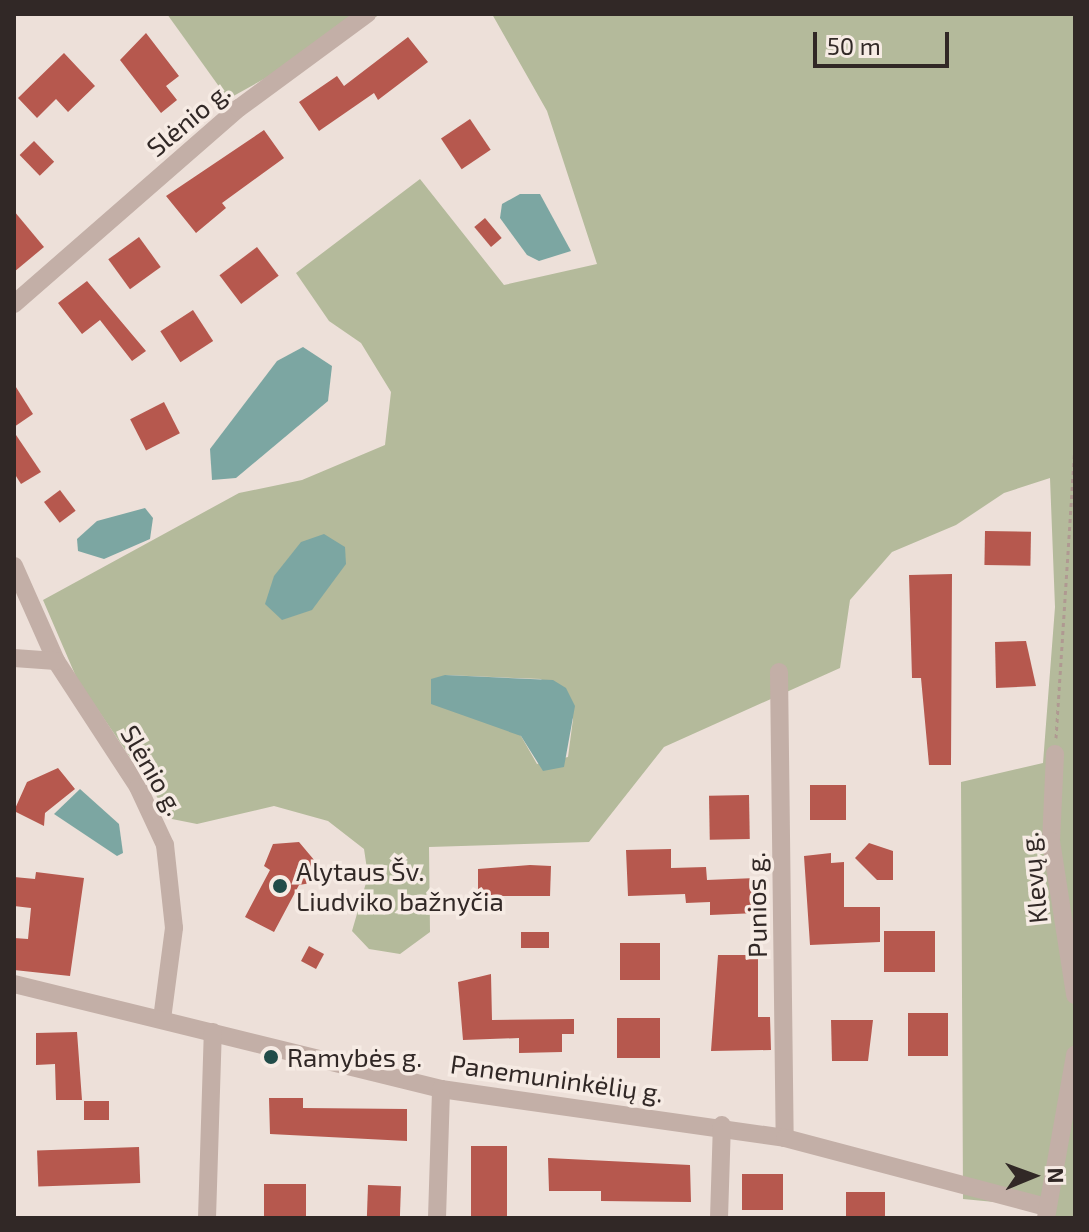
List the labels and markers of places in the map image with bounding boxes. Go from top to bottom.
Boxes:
place label: Alytaus Šv. Liudviko bažnyčia [296,855,504,916]
marker: Alytaus Šv. Liudviko bažnyčia [271,877,289,895]
place label: Ramybės g. [287,1041,422,1073]
marker: Ramybės g. [262,1048,280,1066]

